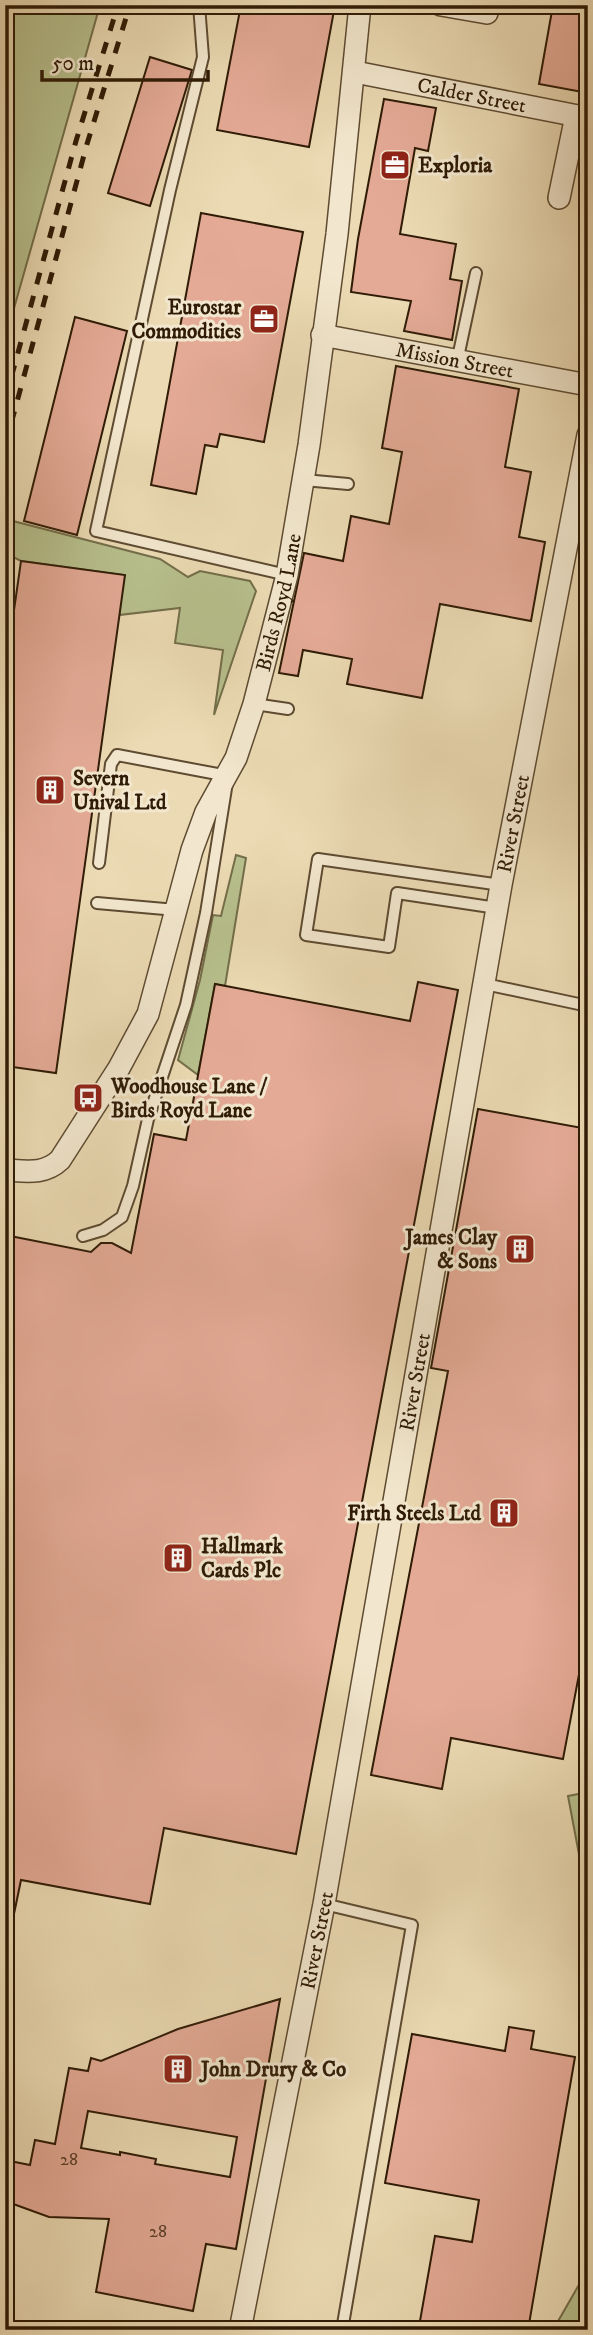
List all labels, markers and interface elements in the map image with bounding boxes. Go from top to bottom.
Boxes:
scale bar [42,38,208,82]
text: 50 m [52,51,94,77]
street label: Calder Street [415,73,529,120]
office icon: Exploria [378,148,412,182]
place label: Exploria [418,153,493,179]
place label: Eurostar Commodities [131,295,242,345]
office icon: Eurostar Commodities [247,302,281,336]
street label: Mission Street [393,337,516,385]
street label: Birds Royd Lane [251,531,308,674]
place label: Severn Unival Ltd [73,766,167,816]
street label: River Street [492,772,536,875]
building icon: Severn Unival Ltd [33,773,67,807]
place label: Woodhouse Lane / Birds Royd Lane [110,1074,268,1124]
bus stop icon: Woodhouse Lane / Birds Royd Lane [71,1081,105,1115]
place label: James Clay & Sons [403,1225,498,1275]
building icon: James Clay & Sons [503,1232,537,1266]
street label: River Street [394,1331,437,1433]
building icon: Firth Steels Ltd [487,1496,521,1530]
place label: Firth Steels Ltd [347,1501,482,1527]
place label: Hallmark Cards Plc [201,1534,284,1584]
building icon: Hallmark Cards Plc [161,1541,195,1575]
street label: River Street [295,1889,340,1992]
building icon: John Drury & Co [161,2052,195,2086]
place label: John Drury & Co [199,2057,346,2083]
house number: 28 [60,2149,78,2171]
house number: 28 [149,2221,167,2243]

